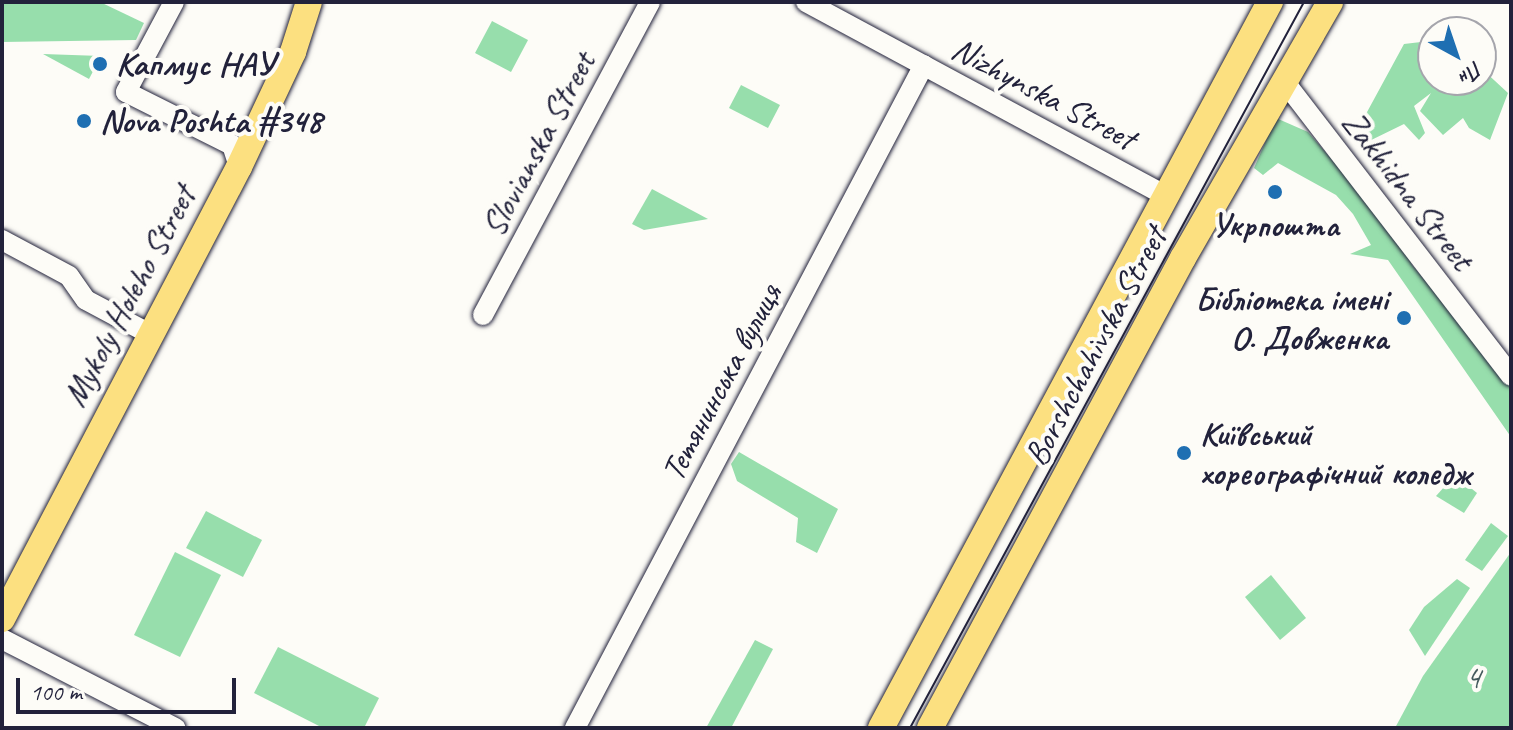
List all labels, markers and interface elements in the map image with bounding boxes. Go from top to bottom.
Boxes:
north arrow [1417,16,1497,96]
street label: Nizhynska Street [945,28,1143,158]
place label: Капмус НАУ [116,44,275,84]
street label: Slovianska Street [472,45,604,243]
marker: Капмус НАУ [91,55,109,73]
text: Пн [1453,55,1489,91]
place label: Nova Poshta #348 [100,101,320,141]
street label: Zakhidna Street [1333,102,1483,278]
marker: Nova Poshta #348 [75,112,93,130]
street label: Mykoly Holeho Street [54,179,204,413]
marker: Укрпошта [1266,183,1284,201]
place label: Укрпошта [1211,205,1339,245]
street label: Borshchahivska Street [1015,220,1175,472]
street label: Тетянинська вулиця [652,276,790,488]
place label: Бібліотека імені О. Довженка [1195,278,1388,358]
marker: Бібліотека імені О. Довженка [1395,309,1413,327]
place label: Київський хореографічний коледж [1200,413,1471,492]
marker: Київський хореографічний коледж [1175,444,1193,462]
park label: 4 [1465,657,1481,697]
scale bar [20,662,240,712]
text: 100 m [30,677,82,707]

